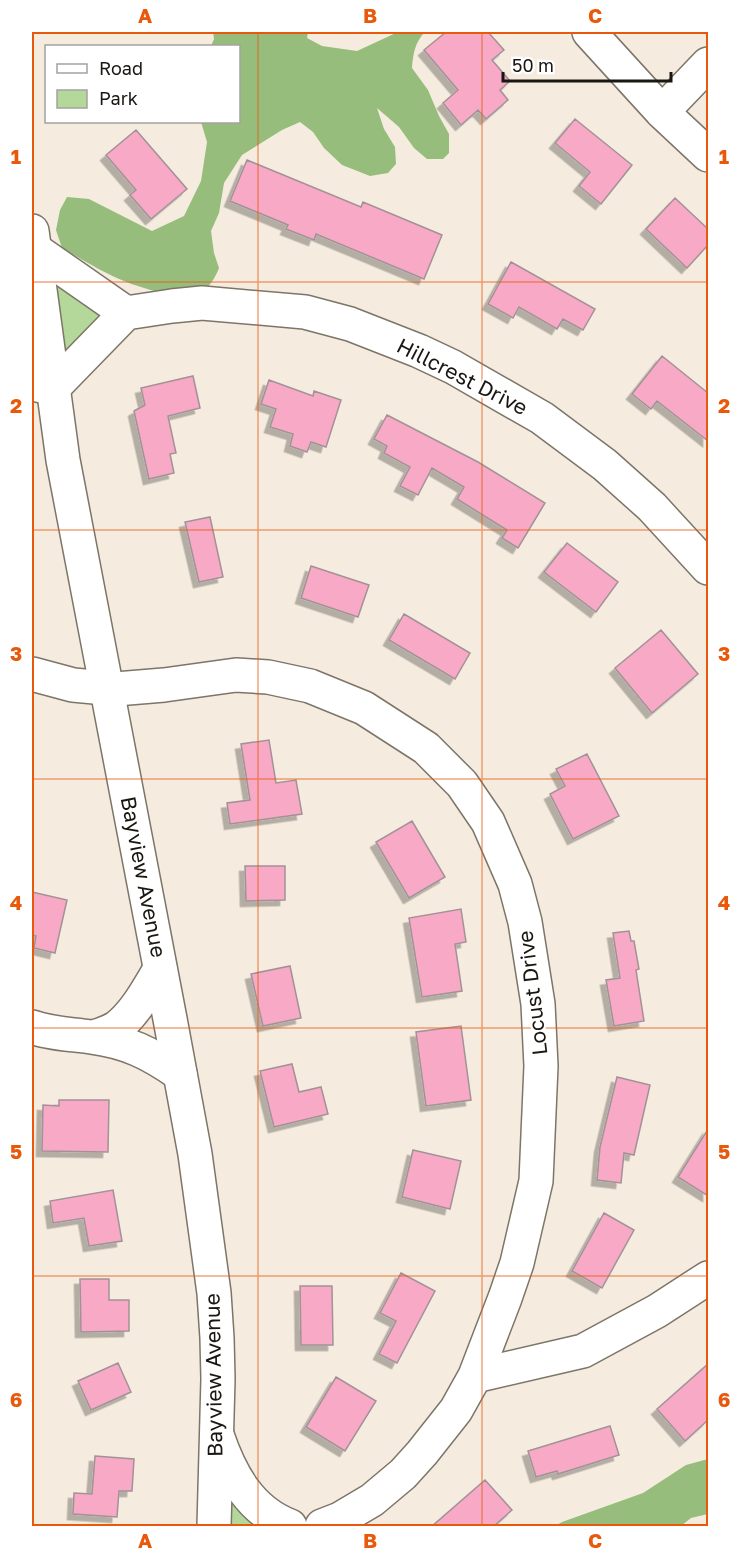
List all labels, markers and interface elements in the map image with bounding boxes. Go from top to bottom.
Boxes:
text: A [138,3,152,27]
text: B [363,3,377,27]
text: C [588,3,602,27]
legend [45,45,240,123]
scale bar [503,45,671,83]
text: 50 m [512,54,554,76]
text: Road [99,57,143,79]
text: Park [99,87,138,109]
text: 1 [11,144,21,168]
text: 1 [719,144,729,168]
street label: Hillcrest Drive [393,332,532,420]
text: 2 [10,393,22,417]
text: 2 [718,393,730,417]
text: 3 [10,641,22,665]
text: 3 [718,641,730,665]
street label: Bayview Avenue [116,794,172,960]
text: 4 [10,890,22,914]
text: 4 [718,890,730,914]
street label: Locust Drive [511,929,553,1057]
text: 5 [10,1139,22,1163]
text: 5 [718,1139,730,1163]
street label: Bayview Avenue [199,1293,227,1457]
text: 6 [10,1387,22,1411]
text: 6 [718,1387,730,1411]
text: A [138,1528,152,1552]
text: B [363,1528,377,1552]
text: C [588,1528,602,1552]

